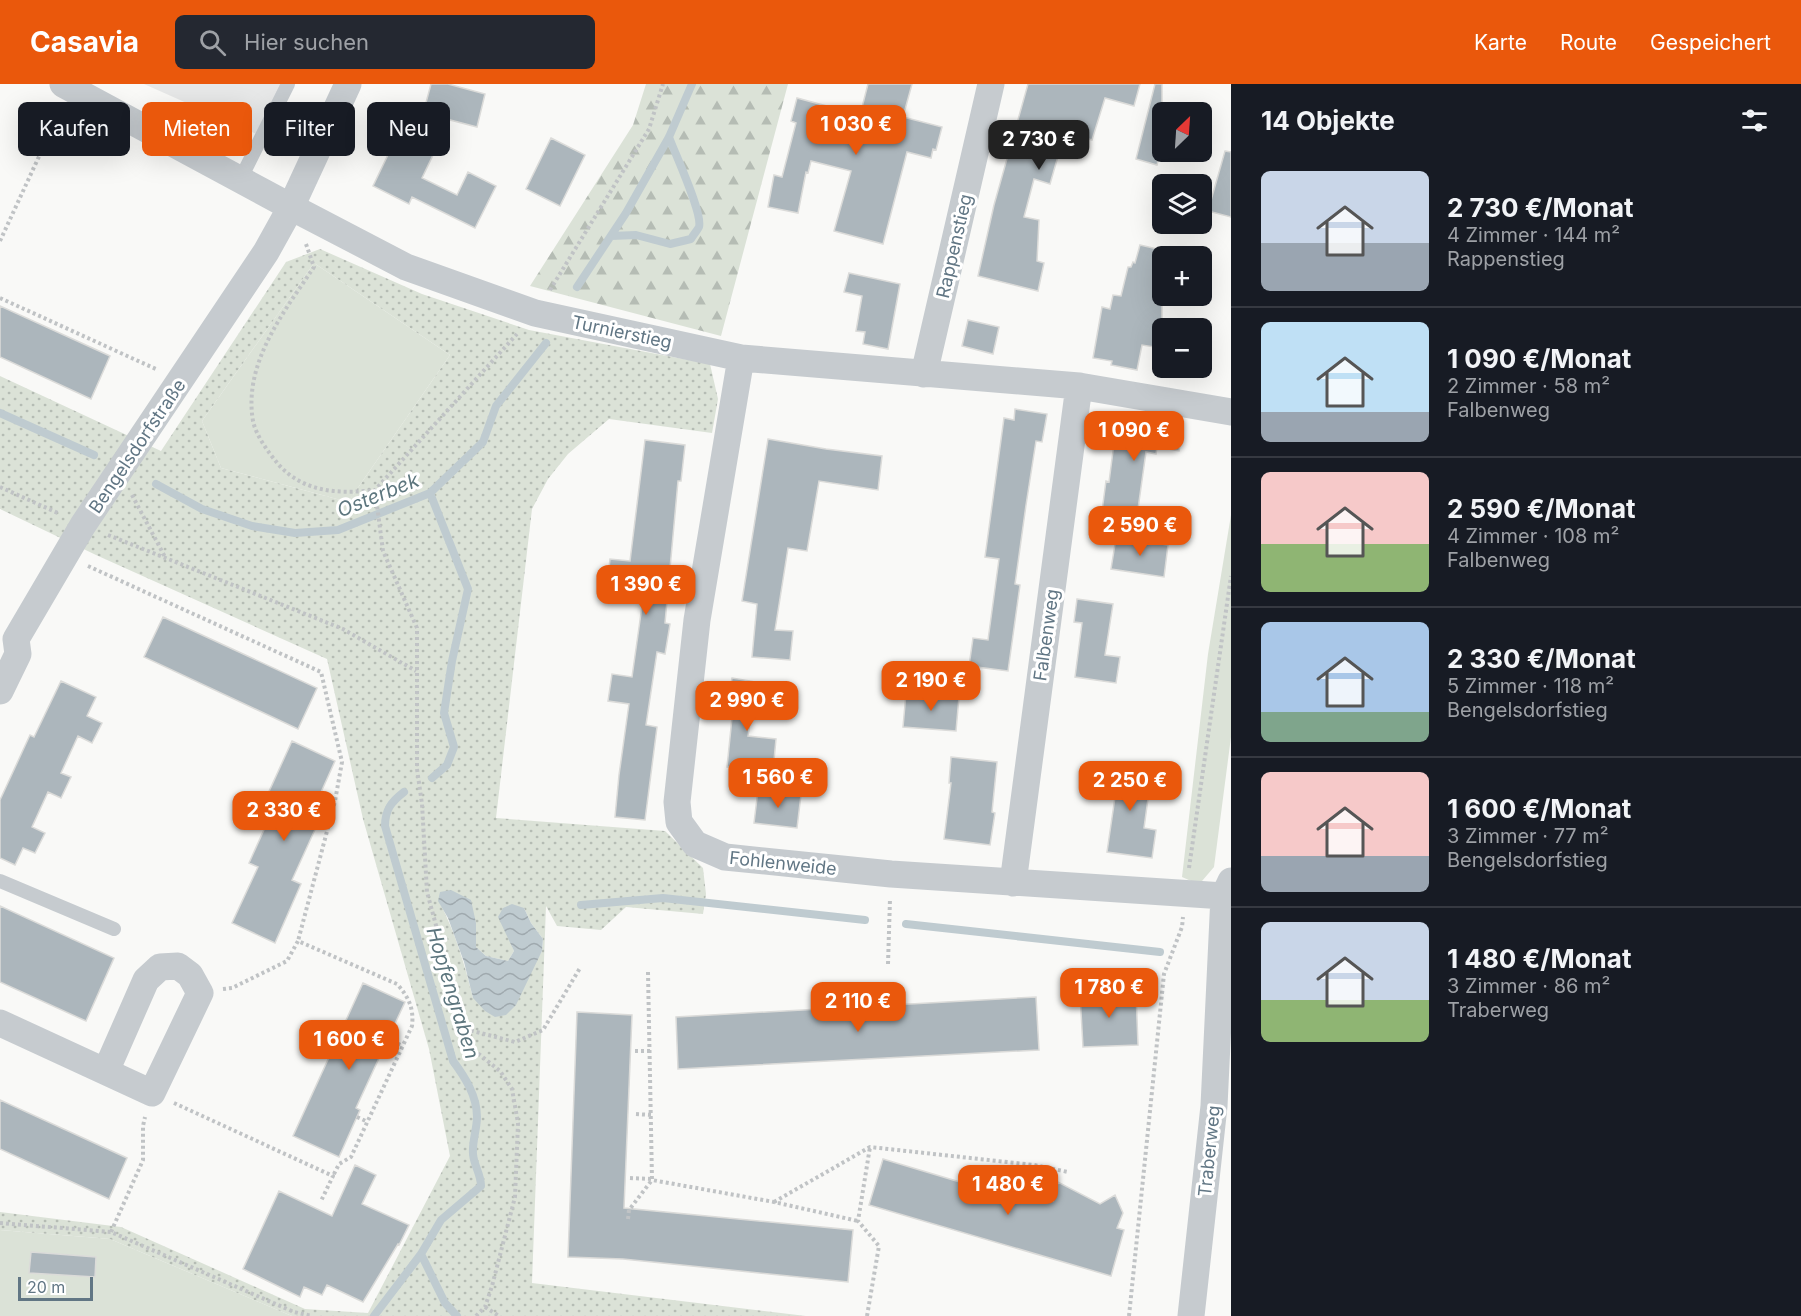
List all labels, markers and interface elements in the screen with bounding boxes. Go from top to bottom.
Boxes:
search box [175,15,595,69]
text: Casavia [30,25,139,59]
icon: search [196,26,229,59]
text: Hier suchen [244,29,369,55]
text: Karte [1474,30,1527,55]
text: Route [1560,30,1617,55]
text: Gespeichert [1650,30,1771,55]
chip: Kaufen [18,102,130,156]
chip: Mieten [142,102,252,156]
chip: Filter [264,102,355,156]
chip: Neu [367,102,450,156]
north arrow [1152,102,1212,162]
map controls [1152,102,1212,378]
icon: filters [1738,104,1771,137]
pin: 1 030 € [801,105,911,156]
text: 14 Objekte [1261,105,1395,136]
text: 1 030 € [820,112,892,136]
pin: 2 730 € [984,120,1094,171]
text: 2 730 € [1002,127,1076,151]
button: layers [1152,174,1212,234]
street label: Rappenstieg [932,192,976,300]
text: 2 730 €/Monat [1447,192,1634,223]
icon: home [1309,195,1381,267]
text: 4 Zimmer · 144 m² [1447,223,1620,247]
button: + [1152,246,1212,306]
text: Rappenstieg [1447,247,1565,271]
street label: Turnierstieg [570,311,674,353]
button: − [1152,318,1212,378]
text: 1 090 €/Monat [1447,343,1631,374]
icon: home [1309,346,1381,418]
text: 2 Zimmer · 58 m² [1447,374,1610,398]
street label: Bengelsdorfstraße [84,375,190,517]
text: Falbenweg [1447,398,1550,422]
pin: 1 090 € [1079,411,1189,462]
text: 1 090 € [1098,418,1170,442]
water label: Osterbek [333,467,423,522]
text: 2 590 €/Monat [1447,493,1636,524]
icon: home [1309,496,1381,568]
pin: 2 590 € [1085,506,1195,557]
text: 2 590 € [1102,513,1178,537]
text: 4 Zimmer · 108 m² [1447,524,1619,548]
text: Falbenweg [1447,548,1550,572]
pin: 1 390 € [591,565,701,616]
text: 1 390 € [610,572,682,596]
street label: Falbenweg [1029,588,1063,682]
text: 2 330 €/Monat [1447,643,1636,674]
icon: home [1309,646,1381,718]
pin: 2 190 € [876,661,986,712]
text: 2 190 € [896,668,966,692]
text: 5 Zimmer · 118 m² [1447,674,1614,698]
pin: 2 990 € [692,681,802,732]
text: 2 990 € [709,688,785,712]
text: Bengelsdorfstieg [1447,698,1608,722]
pin: 1 560 € [723,758,833,809]
pin: 2 250 € [1075,761,1185,812]
text: 1 560 € [742,765,814,789]
text: 2 250 € [1093,768,1167,792]
pin: 2 330 € [229,791,339,842]
text: 1 600 €/Monat [1447,793,1631,824]
icon: home [1309,796,1381,868]
text: 2 330 € [246,798,322,822]
text: 3 Zimmer · 77 m² [1447,824,1609,848]
street label: Fohlenweide [728,847,838,879]
text: Bengelsdorfstieg [1447,848,1608,872]
water label: Hopfengraben [422,924,484,1062]
text: 1 480 €/Monat [1447,943,1631,974]
icon: home [1309,946,1381,1018]
pin: 1 780 € [1054,968,1164,1019]
text: 3 Zimmer · 86 m² [1447,974,1610,998]
text: 1 780 € [1074,975,1144,999]
pin: 2 110 € [803,982,913,1033]
text: 2 110 € [825,989,891,1013]
text: Traberweg [1447,998,1549,1022]
pin: 1 600 € [294,1020,404,1071]
text: 1 600 € [313,1027,385,1051]
street label: Traberweg [1194,1104,1224,1198]
pin: 1 480 € [953,1165,1063,1216]
text: 1 480 € [972,1172,1044,1196]
scale bar [18,1274,93,1302]
text: 20 m [27,1277,65,1297]

